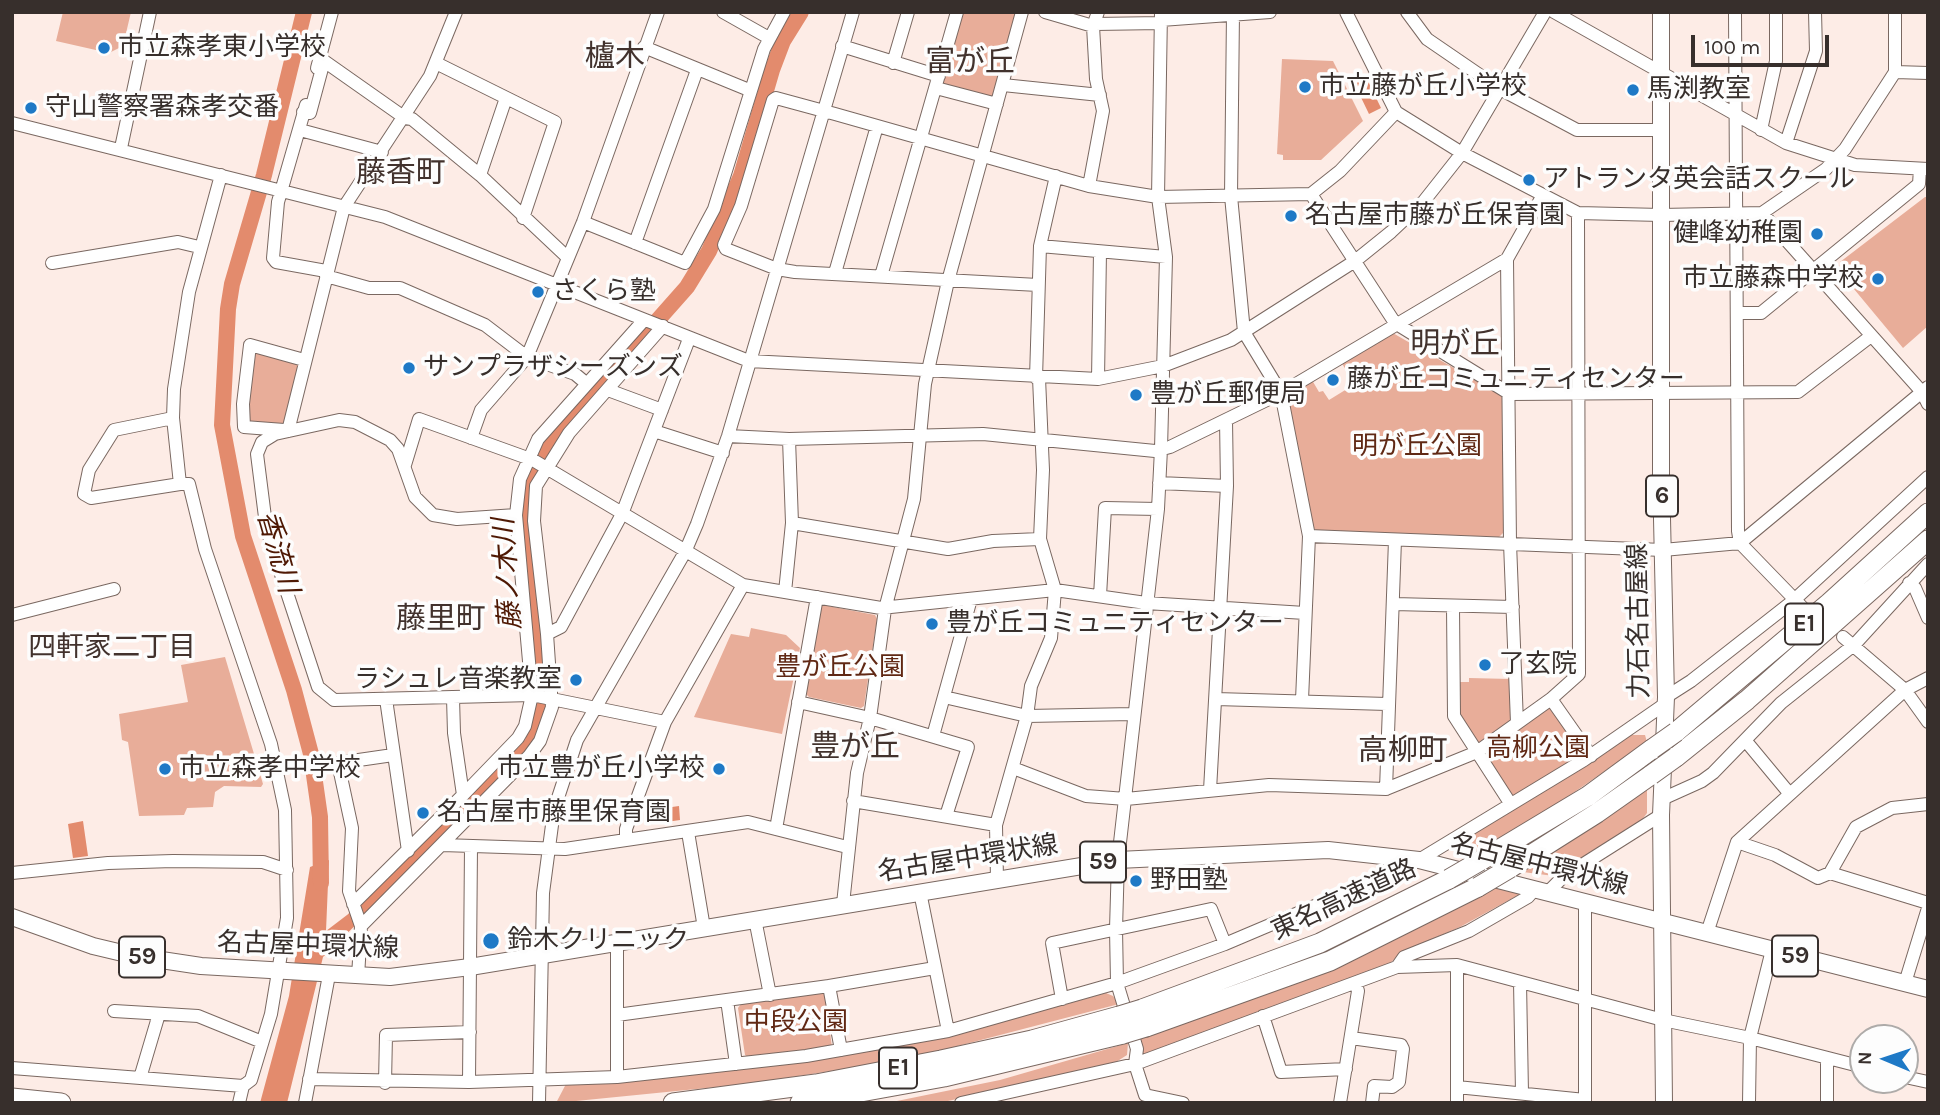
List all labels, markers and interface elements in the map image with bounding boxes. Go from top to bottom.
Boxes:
scale bar [1695,21,1833,65]
place label: 市立森孝東小学校 [118,32,326,64]
text: 100 m [1704,35,1761,59]
district label: 櫨木 [585,39,645,75]
marker: 市立森孝東小学校 [96,40,112,56]
district label: 富が丘 [925,44,1015,80]
place label: 市立藤が丘小学校 [1319,71,1527,103]
place label: 馬渕教室 [1647,74,1751,106]
marker: 市立藤が丘小学校 [1297,79,1313,95]
marker: 馬渕教室 [1625,82,1641,98]
place label: 守山警察署森孝交番 [45,92,279,124]
marker: 守山警察署森孝交番 [23,100,39,116]
district label: 藤香町 [356,155,446,191]
place label: アトランタ英会話スクール [1543,164,1855,196]
marker: アトランタ英会話スクール [1521,172,1537,188]
place label: 名古屋市藤が丘保育園 [1305,200,1565,232]
marker: 名古屋市藤が丘保育園 [1283,208,1299,224]
place label: 健峰幼稚園 [1673,218,1803,250]
marker: 健峰幼稚園 [1809,226,1825,242]
place label: 市立藤森中学校 [1682,263,1864,295]
marker: 市立藤森中学校 [1870,271,1886,287]
place label: さくら塾 [552,276,656,308]
marker: さくら塾 [530,284,546,300]
district label: 明が丘 [1410,326,1500,362]
place label: サンプラザシーズンズ [423,352,683,384]
marker: サンプラザシーズンズ [401,360,417,376]
place label: 藤が丘コミュニティセンター [1347,364,1685,396]
marker: 藤が丘コミュニティセンター [1325,372,1341,388]
place label: 豊が丘郵便局 [1150,379,1306,411]
marker: 豊が丘郵便局 [1128,387,1144,403]
park label: 明が丘公園 [1352,431,1482,463]
road number: 6 [1646,476,1678,516]
water label: 香流川 [249,507,305,597]
water label: 藤ノ木川 [487,517,529,631]
street label: 力石名古屋線 [1622,543,1656,699]
district label: 藤里町 [396,601,486,637]
road number: E1 [1785,604,1823,644]
place label: 豊が丘コミュニティセンター [946,608,1284,640]
marker: 豊が丘コミュニティセンター [924,616,940,632]
district label: 四軒家二丁目 [28,631,196,665]
place label: 了玄院 [1499,649,1577,681]
park label: 豊が丘公園 [775,652,905,684]
marker: 了玄院 [1477,657,1493,673]
place label: ラシュレ音楽教室 [354,664,562,696]
marker: ラシュレ音楽教室 [568,672,584,688]
district label: 豊が丘 [810,729,900,765]
district label: 高柳町 [1358,733,1448,769]
park label: 高柳公園 [1486,733,1590,765]
place label: 市立森孝中学校 [179,753,361,785]
place label: 市立豊が丘小学校 [497,753,705,785]
marker: 市立森孝中学校 [157,761,173,777]
marker: 市立豊が丘小学校 [711,761,727,777]
place label: 名古屋市藤里保育園 [437,797,671,829]
marker: 名古屋市藤里保育園 [415,805,431,821]
street label: 名古屋中環状線 [1447,828,1631,902]
street label: 名古屋中環状線 [876,829,1060,889]
road number: 59 [1080,842,1126,882]
street label: 東名高速道路 [1267,853,1421,947]
place label: 野田塾 [1150,865,1228,897]
marker: 野田塾 [1128,873,1144,889]
place label: 鈴木クリニック [507,925,689,957]
street label: 名古屋中環状線 [217,927,399,965]
marker: 鈴木クリニック [481,931,501,951]
road number: 59 [1772,936,1818,976]
road number: 59 [119,937,165,978]
park label: 中段公園 [744,1007,848,1039]
north arrow [1849,1024,1919,1094]
road number: E1 [879,1048,917,1088]
text: N [1854,1051,1876,1066]

